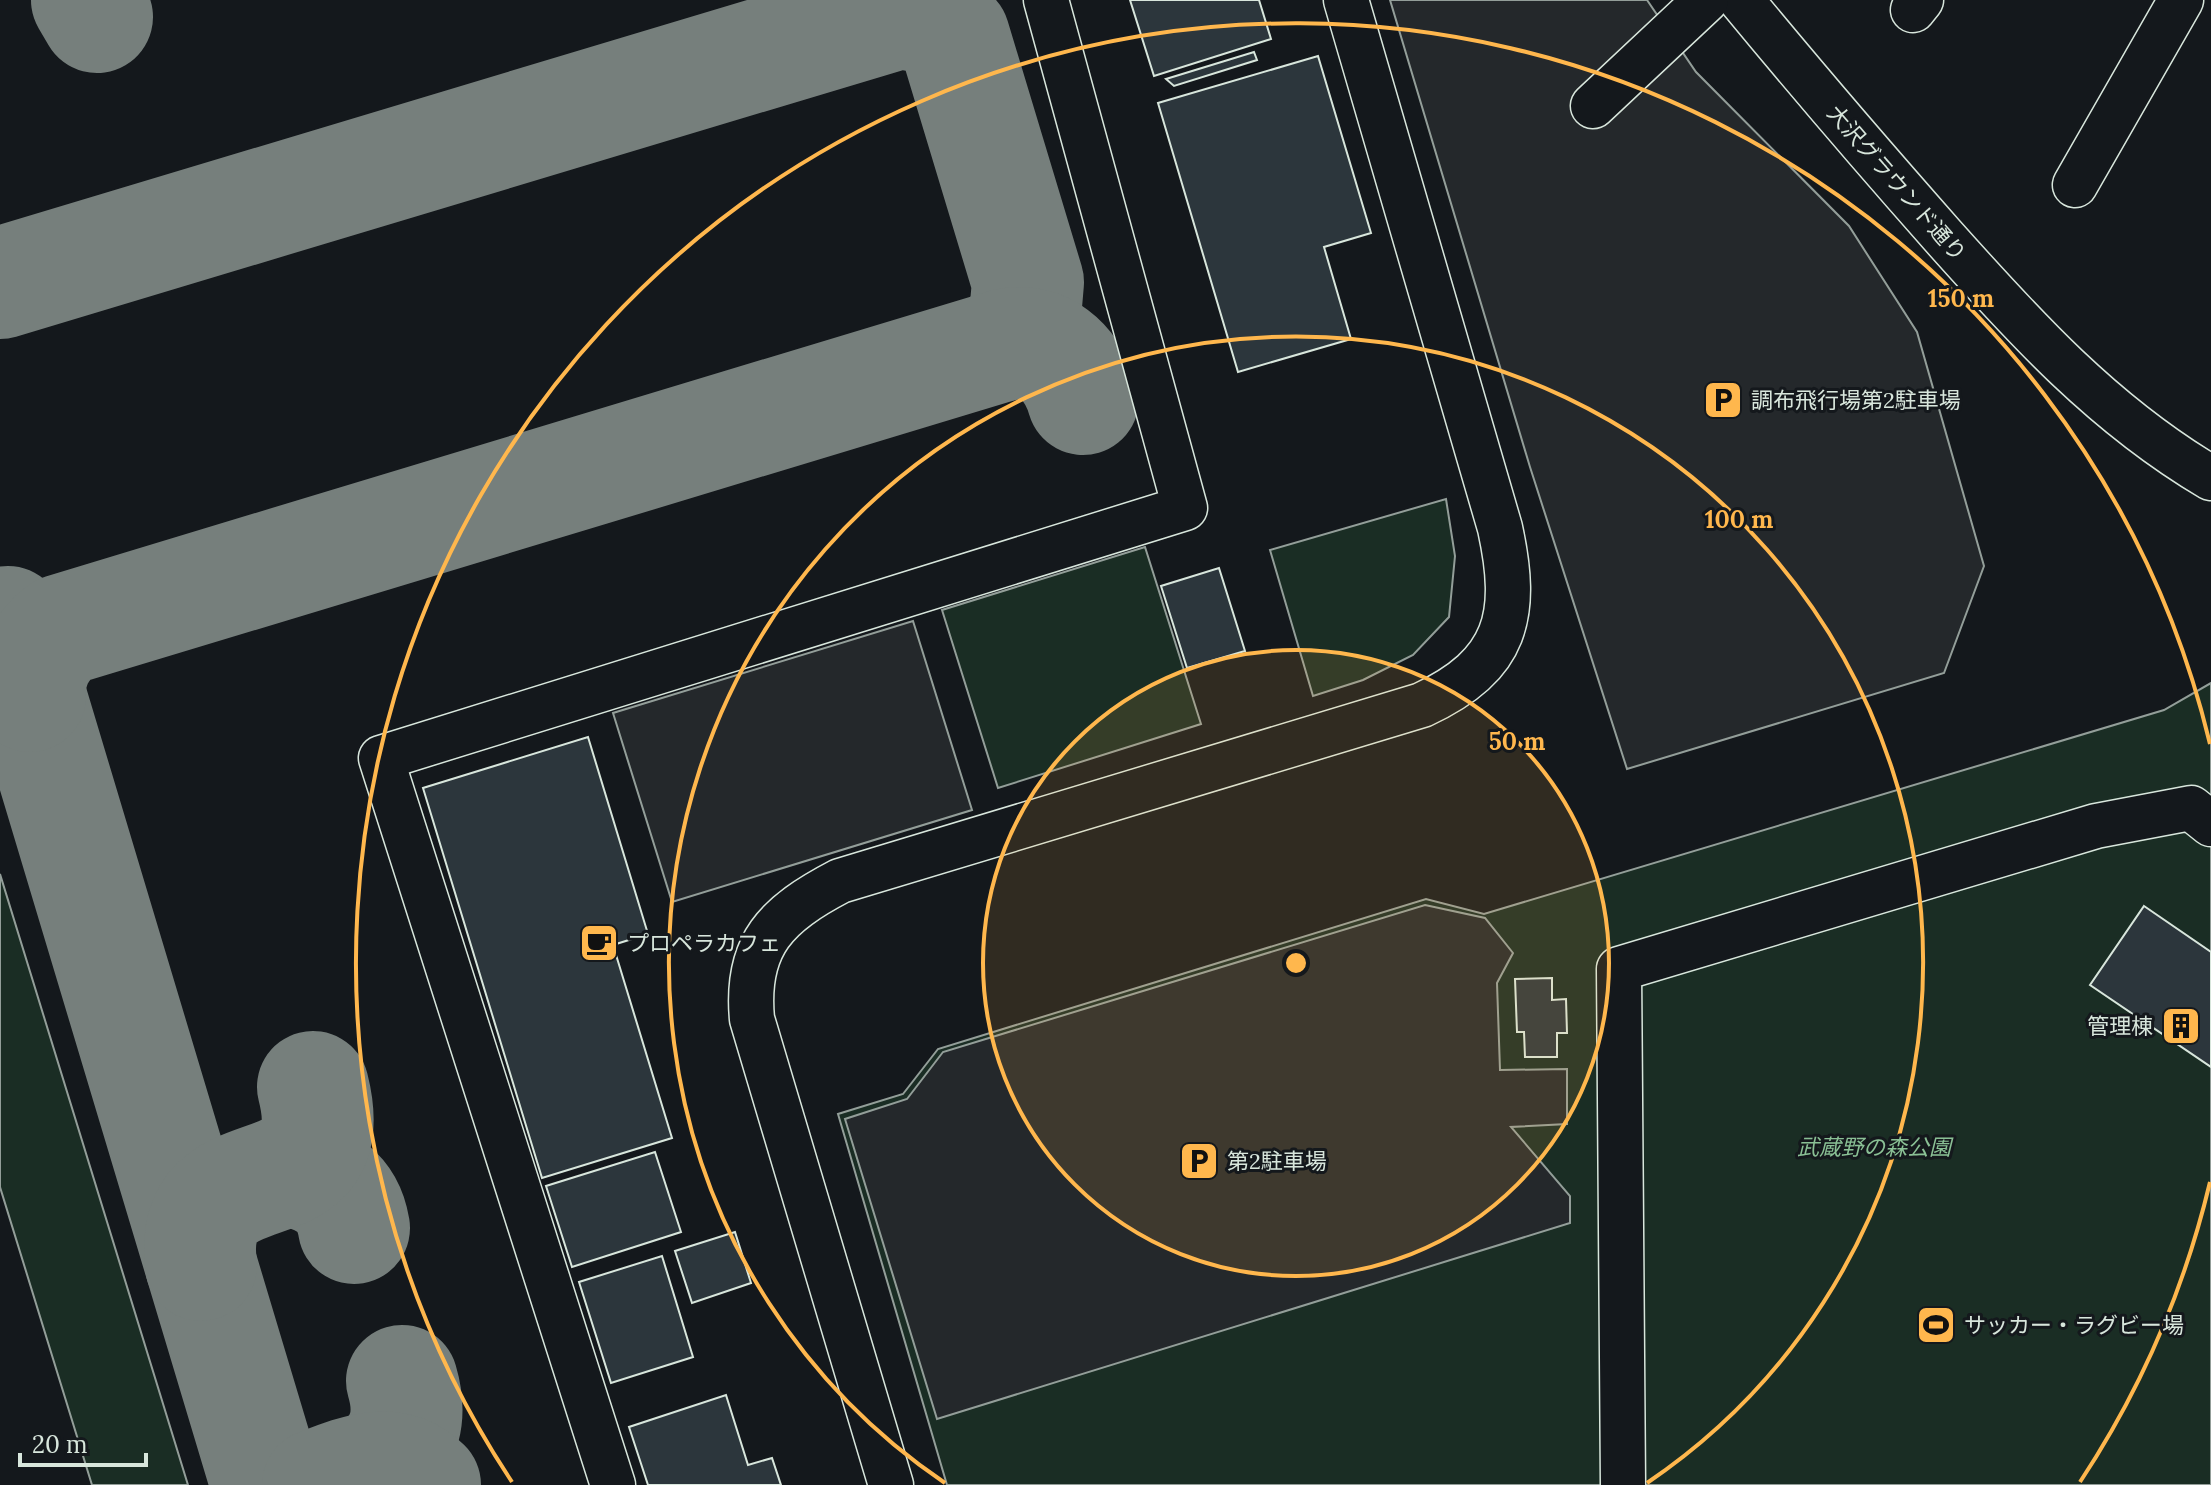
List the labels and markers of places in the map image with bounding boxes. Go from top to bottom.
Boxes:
parking icon: 調布飛行場第2駐車場 [1702,379,1744,421]
place label: 調布飛行場第2駐車場 [1751,386,1961,414]
cafe icon: プロペラカフェ [578,922,620,964]
place label: プロペラカフェ [627,929,781,957]
centre of rings [1282,949,1310,977]
building icon: 管理棟 [2160,1005,2202,1047]
place label: 管理棟 [2087,1012,2153,1040]
parking icon: 第2駐車場 [1178,1140,1220,1182]
place label: 第2駐車場 [1227,1147,1327,1175]
sports icon: サッカー・ラグビー場 [1915,1304,1957,1346]
place label: サッカー・ラグビー場 [1964,1311,2184,1339]

